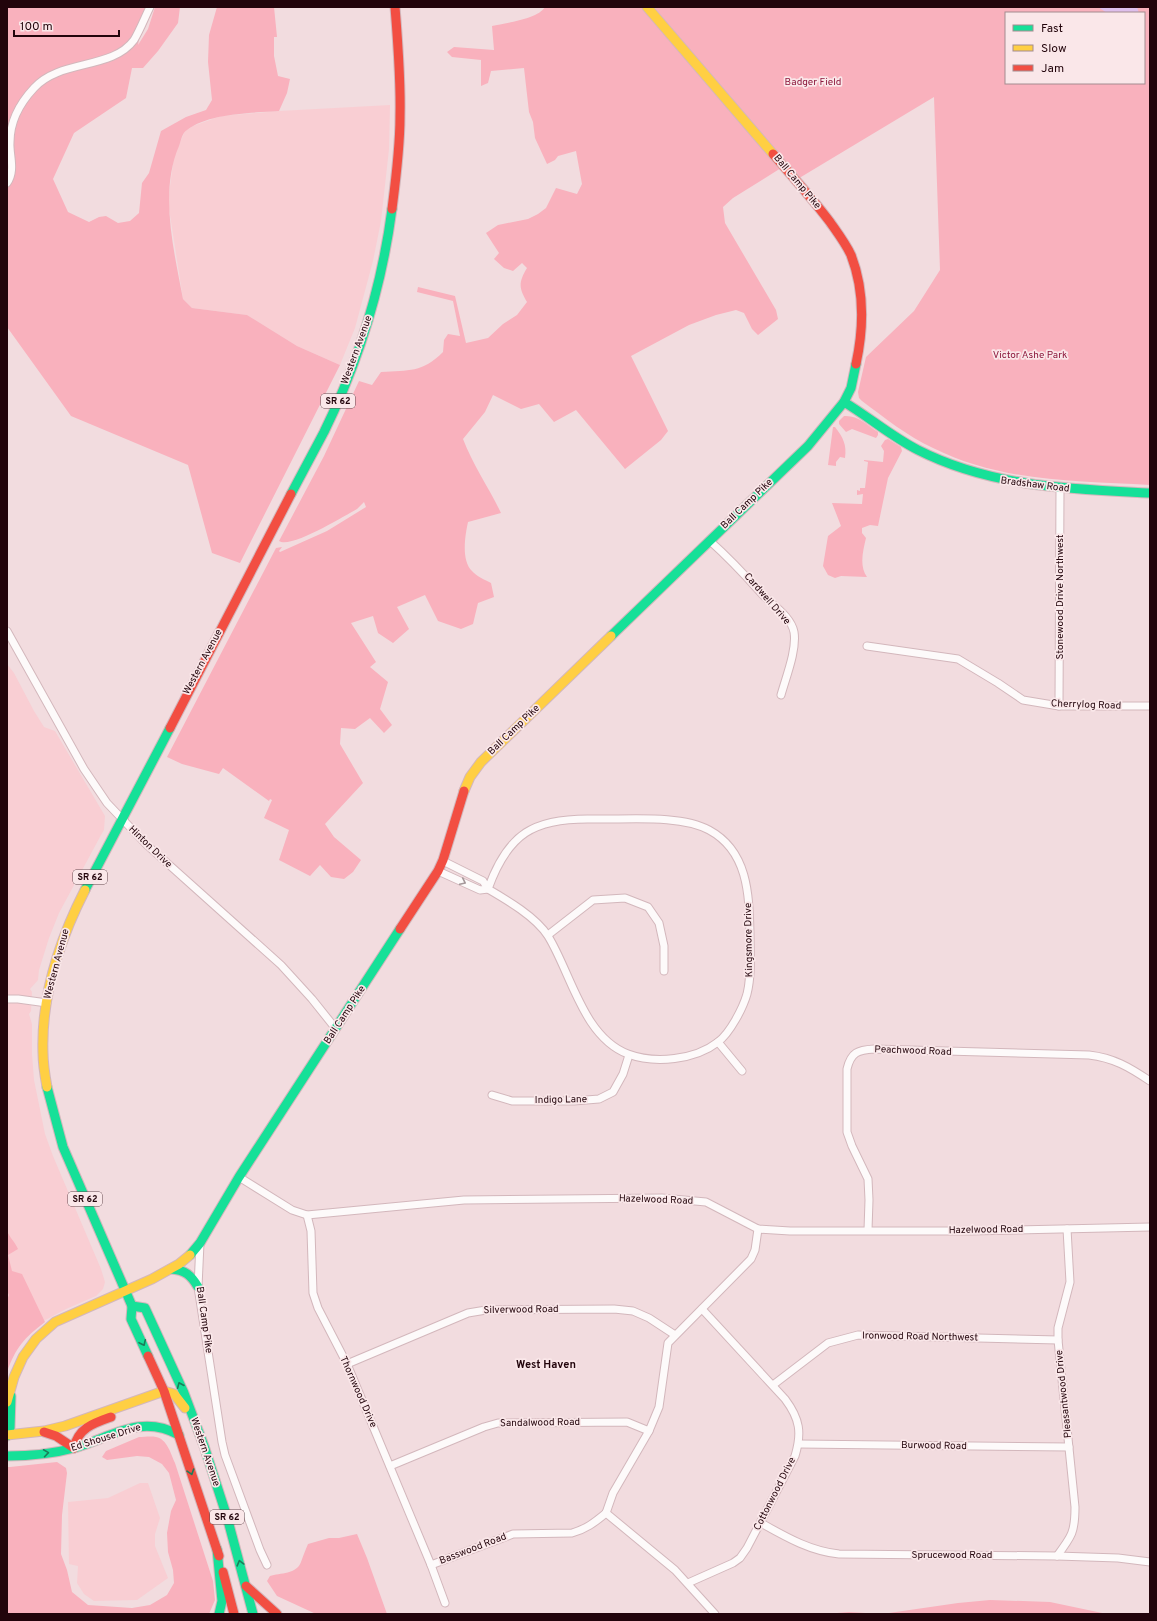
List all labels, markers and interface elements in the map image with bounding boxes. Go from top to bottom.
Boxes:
scale bar [14,12,119,38]
legend [1005,12,1145,84]
text: 100 m [20,19,53,35]
text: Fast [1041,21,1063,37]
text: Slow [1041,41,1067,57]
text: Jam [1041,61,1064,77]
park label: Badger Field [785,76,841,89]
street label: Ball Camp Pike [770,152,824,212]
street label: Western Avenue [339,314,375,386]
park label: Victor Ashe Park [993,349,1067,362]
road number: SR 62 [321,394,355,408]
street label: Bradshaw Road [1000,474,1070,496]
street label: Ball Camp Pike [718,476,776,532]
street label: Stonewood Drive Northwest [1054,534,1067,660]
street label: Cardwell Drive [741,570,793,628]
street label: Western Avenue [180,627,226,697]
street label: Cherrylog Road [1051,697,1121,713]
street label: Ball Camp Pike [485,702,543,758]
street label: Hinton Drive [125,823,175,871]
road number: SR 62 [73,870,107,884]
one-way arrow [458,877,466,885]
street label: Kingsmore Drive [742,903,756,977]
street label: Western Avenue [41,927,73,1001]
street label: Ball Camp Pike [321,983,369,1047]
street label: Peachwood Road [874,1043,952,1059]
street label: Indigo Lane [535,1093,587,1107]
road number: SR 62 [68,1192,102,1206]
street label: Hazelwood Road [619,1192,693,1208]
street label: Hazelwood Road [949,1223,1023,1237]
street label: Ball Camp Pike [193,1286,215,1354]
street label: Silverwood Road [483,1303,559,1317]
street label: Ironwood Road Northwest [862,1329,978,1345]
one-way arrow [138,1339,146,1346]
street label: Pleasantwood Drive [1053,1349,1075,1439]
street label: Thornwood Drive [336,1354,380,1430]
district label: West Haven [516,1358,576,1372]
one-way arrow [176,1382,184,1389]
street label: Western Avenue [187,1416,223,1488]
street label: Sandalwood Road [500,1416,580,1430]
street label: Ed Shouse Drive [69,1421,143,1455]
street label: Burwood Road [901,1439,967,1453]
one-way arrow [43,1449,49,1458]
street label: Cottonwood Drive [751,1455,799,1533]
one-way arrow [186,1468,195,1475]
road number: SR 62 [210,1510,244,1524]
street label: Basswood Road [438,1530,508,1568]
street label: Sprucewood Road [912,1549,992,1562]
one-way arrow [236,1560,244,1566]

